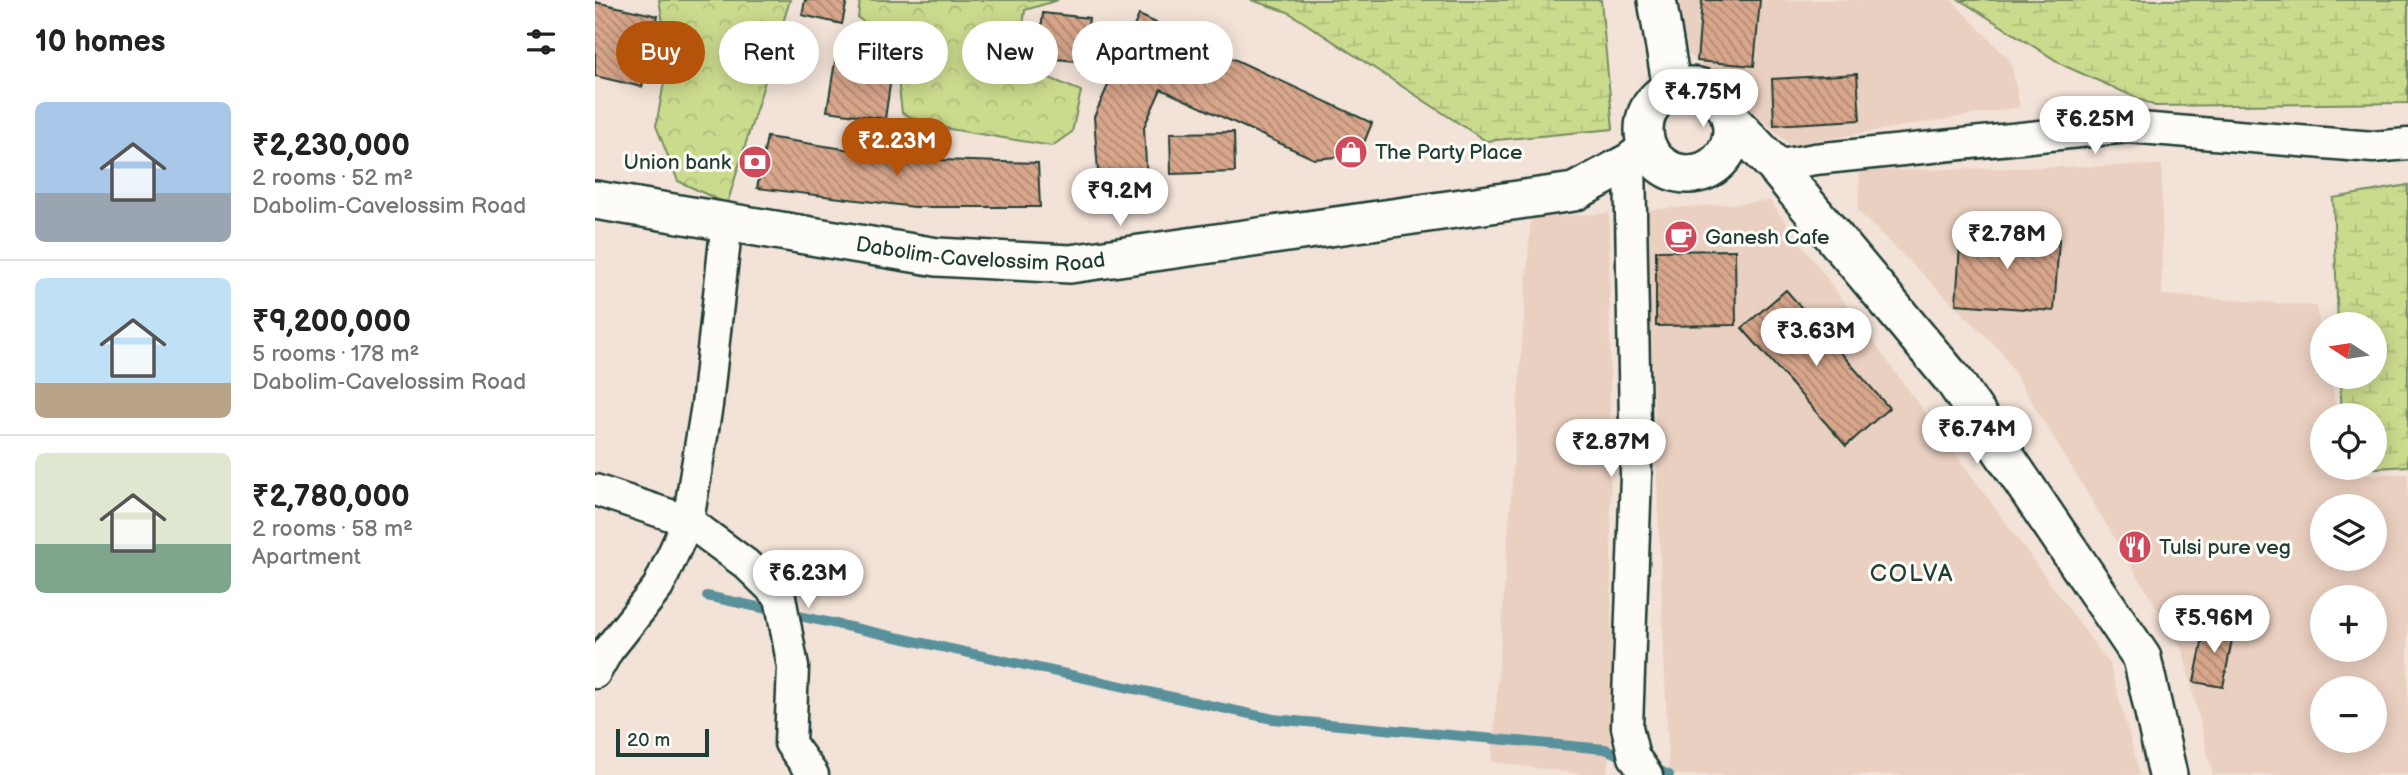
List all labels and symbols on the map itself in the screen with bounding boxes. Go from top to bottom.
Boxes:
pin: ₹4.75M [1646,69,1760,129]
pin: ₹6.25M [2038,96,2152,156]
pin: ₹2.23M [840,118,954,178]
shop icon: The Party Place [1332,133,1370,171]
place label: The Party Place [1375,140,1522,165]
bank icon: Union bank [736,143,774,181]
place label: Union bank [624,150,732,175]
pin: ₹9.2M [1071,168,1169,228]
pin: ₹2.78M [1950,212,2064,271]
cafe icon: Ganesh Cafe [1662,218,1700,256]
place label: Ganesh Cafe [1705,225,1830,250]
street label: Dabolim-Cavelossim Road [854,232,1107,277]
pin: ₹3.63M [1759,308,1873,368]
north arrow [2310,312,2387,388]
pin: ₹6.74M [1920,406,2034,466]
pin: ₹2.87M [1554,420,1668,479]
restaurant icon: Tulsi pure veg [2116,528,2154,566]
place label: Tulsi pure veg [2159,535,2291,560]
pin: ₹6.23M [751,550,865,610]
district label: COLVA [1870,559,1954,588]
pin: ₹5.96M [2157,596,2271,655]
scale bar [616,726,709,758]

